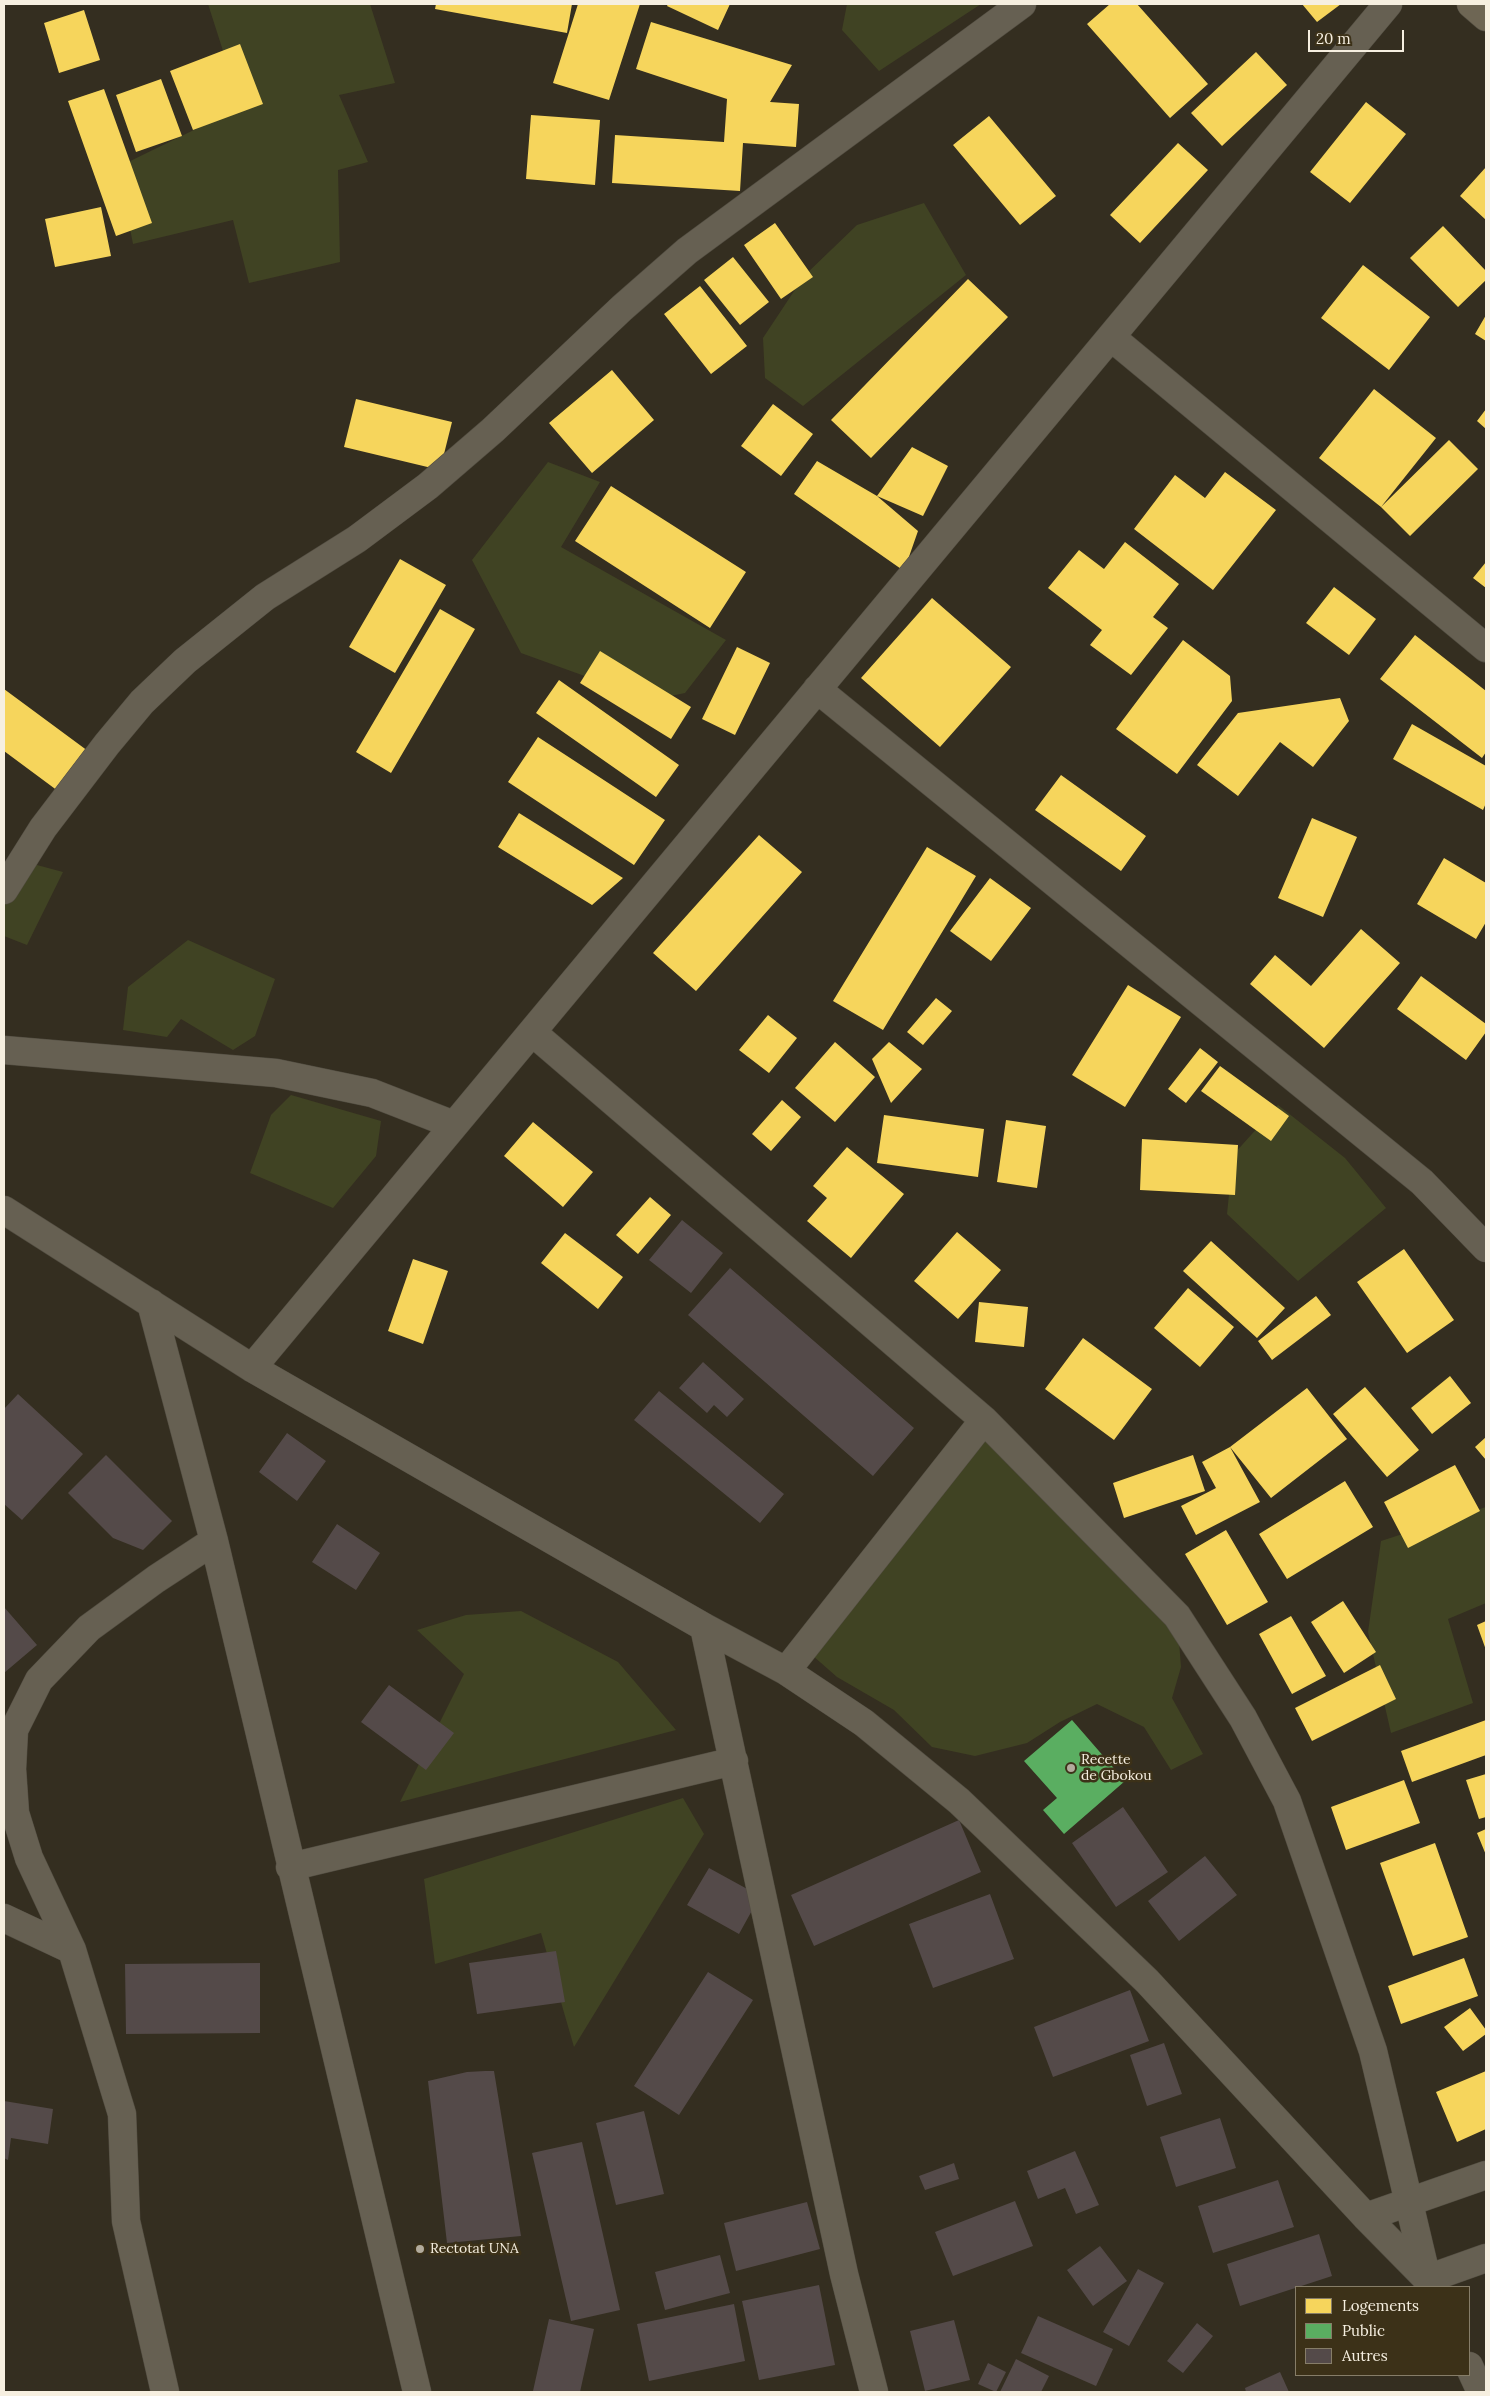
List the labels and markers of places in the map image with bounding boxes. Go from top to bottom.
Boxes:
place label: Recette de Gbokou [1081,1752,1152,1784]
marker: Recette de Gbokou [1065,1762,1077,1774]
place label: Rectotat UNA [430,2241,519,2257]
marker: Rectotat UNA [414,2243,426,2255]

